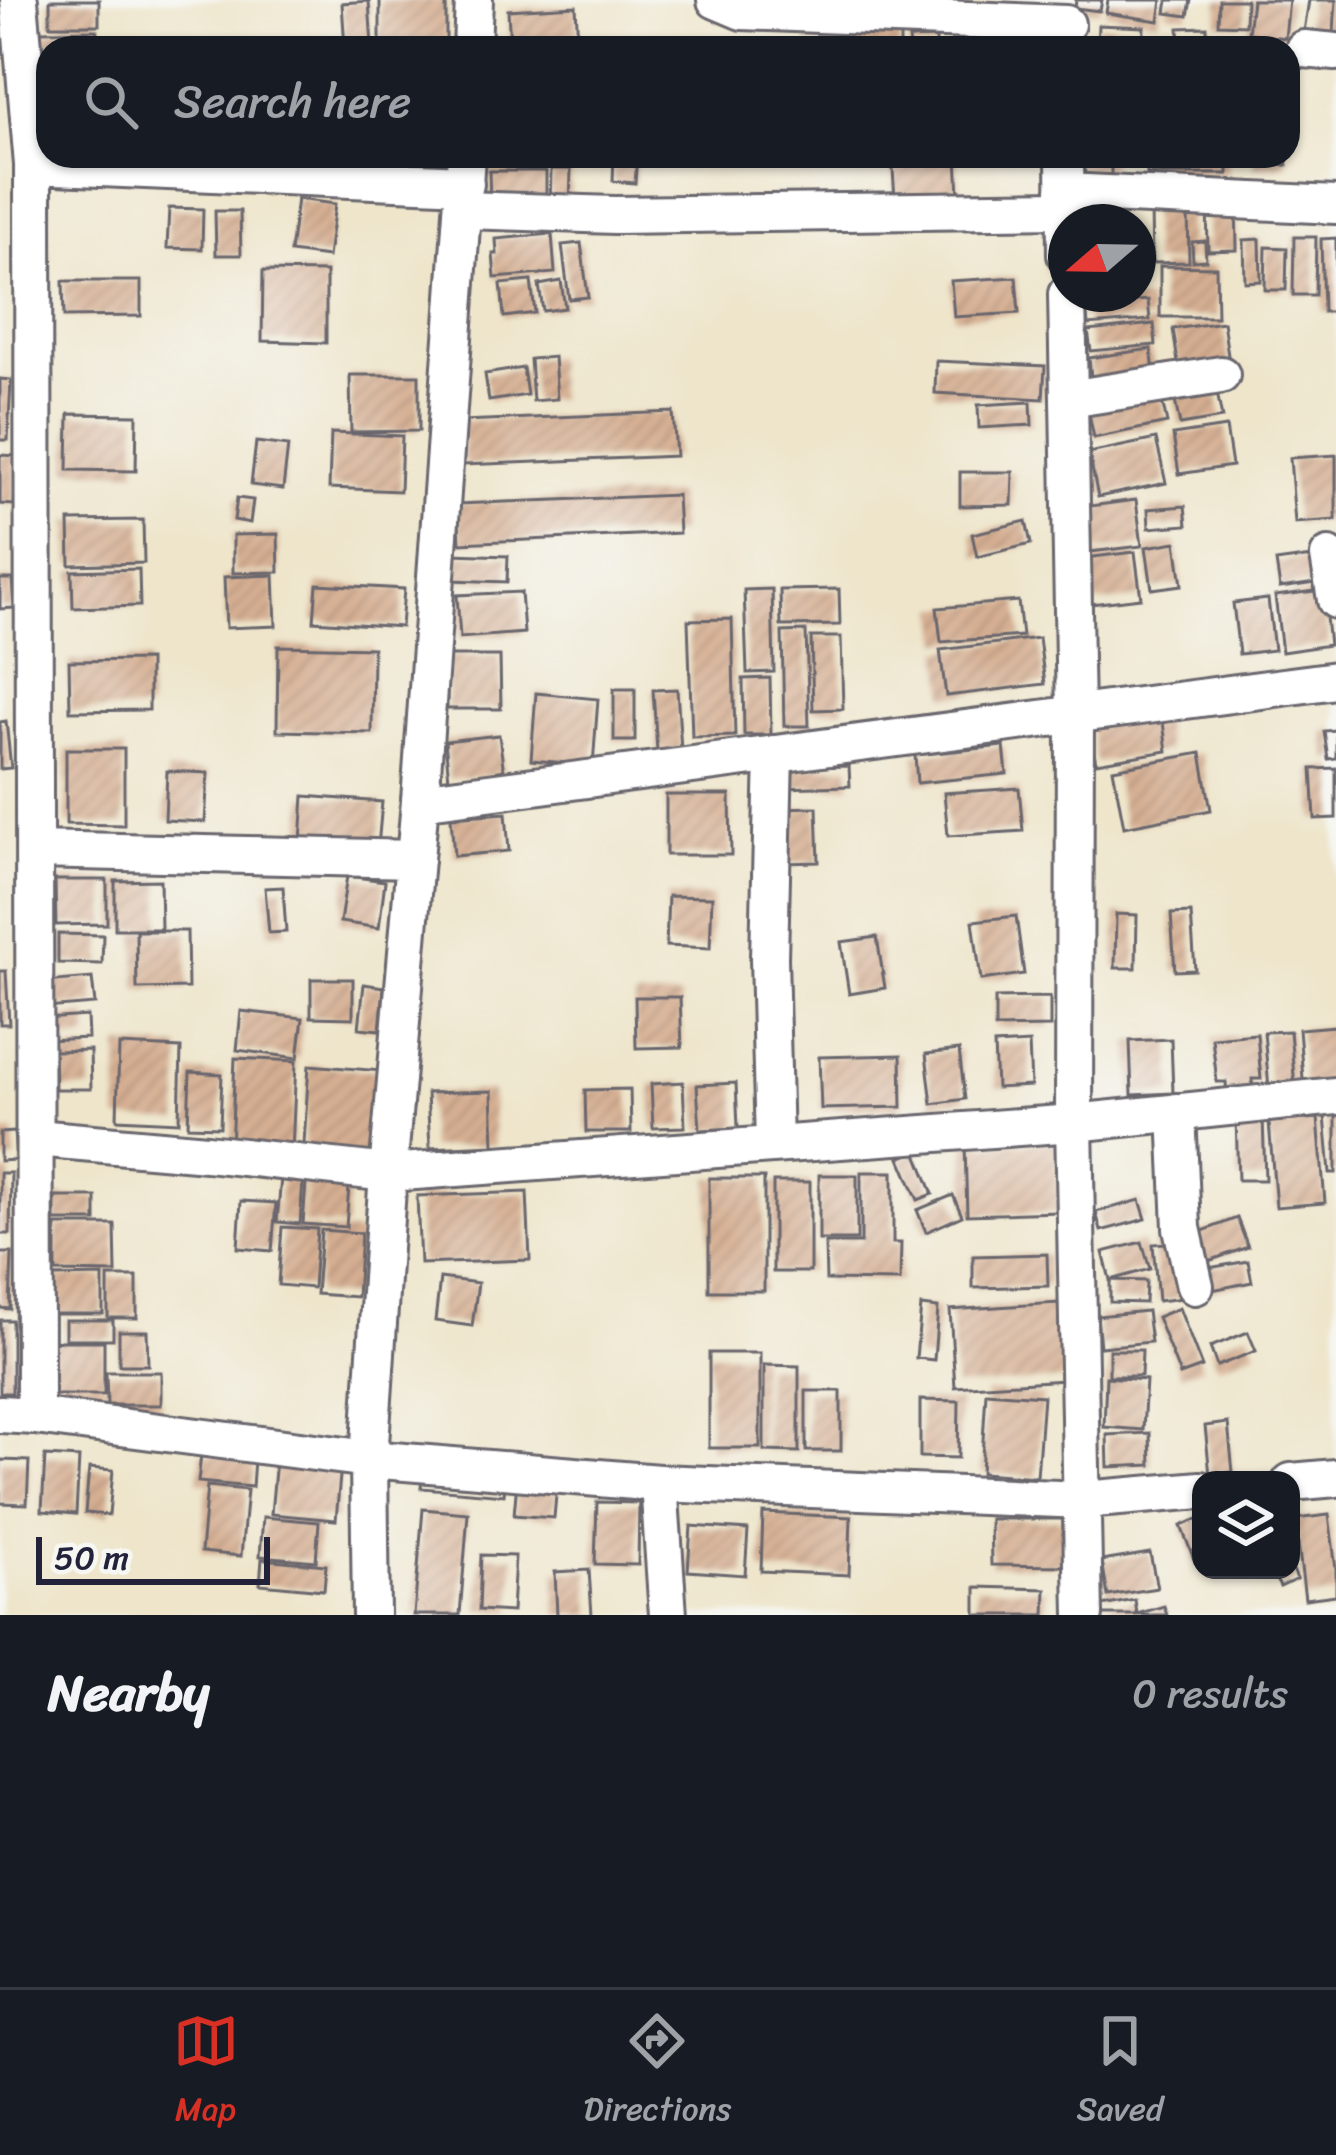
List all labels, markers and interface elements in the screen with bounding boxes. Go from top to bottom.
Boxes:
search box [36,36,1300,168]
text: Search here [174,62,411,142]
icon: search [78,69,144,135]
north arrow [1048,204,1156,312]
map controls [1192,1471,1300,1579]
button: layers [1192,1471,1300,1579]
text: 50 m [54,1529,129,1587]
scale bar [36,1531,270,1584]
text: Nearby [48,1648,209,1738]
text: 0 results [1132,1659,1288,1728]
tab: Map [173,2008,239,2138]
tab: Directions [584,2008,731,2138]
tab: Saved [1076,2008,1163,2138]

